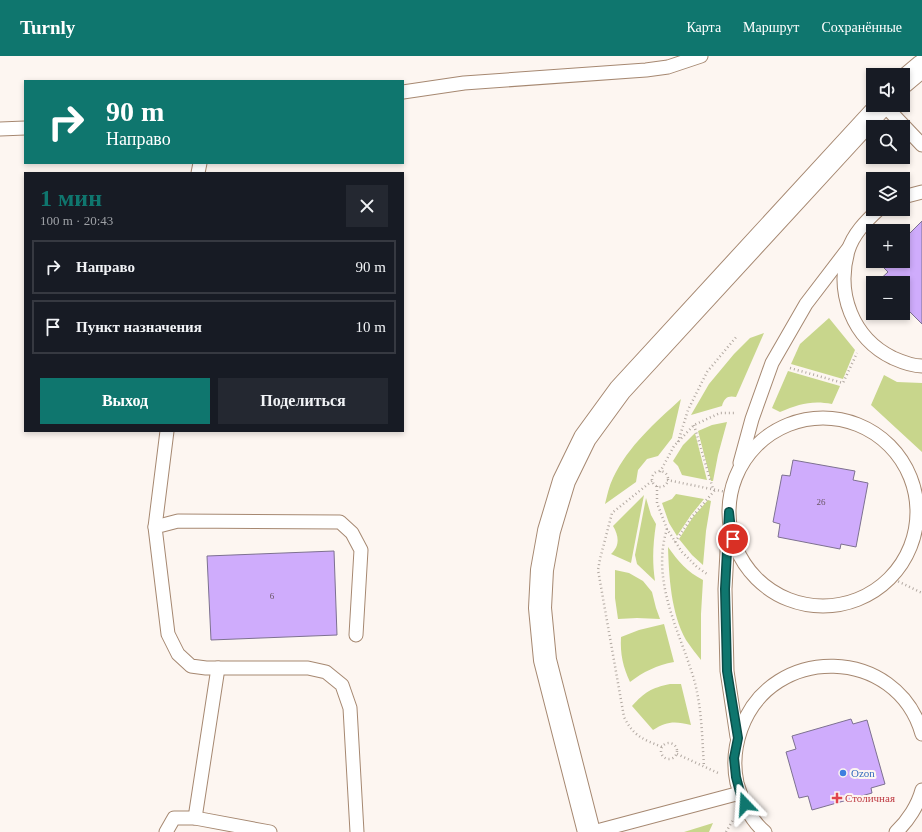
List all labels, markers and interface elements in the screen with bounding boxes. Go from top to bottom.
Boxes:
text: Turnly [20,17,75,38]
text: Карта [686,20,721,35]
text: Маршрут [743,20,799,35]
text: Сохранённые [821,20,902,35]
map controls [866,68,910,320]
button: sound [866,68,910,112]
icon: right [40,96,92,148]
text: 90 m [106,96,164,127]
button: search [866,120,910,164]
text: Направо [106,129,171,149]
button: layers [866,172,910,216]
text: 1 мин [40,185,102,211]
button: close [346,185,388,227]
text: 100 m · 20:43 [40,213,113,228]
button: + [866,224,910,268]
icon: right [42,256,64,278]
text: Направо [76,259,135,275]
text: 90 m [356,259,386,275]
button: − [866,276,910,320]
icon: arrive [42,316,64,338]
text: Пункт назначения [76,319,202,335]
text: 10 m [356,319,386,335]
button: Выход [40,378,210,424]
button: Поделиться [218,378,388,424]
house number: 26 [817,497,826,507]
pin [716,522,750,556]
icon: arrive [722,528,744,550]
house number: 6 [270,591,275,601]
place label: Ozon [851,767,875,779]
marker: Ozon [838,768,848,778]
position arrow [724,783,766,825]
place label: Столичная [845,792,895,804]
marker: Столичная [832,793,842,803]

